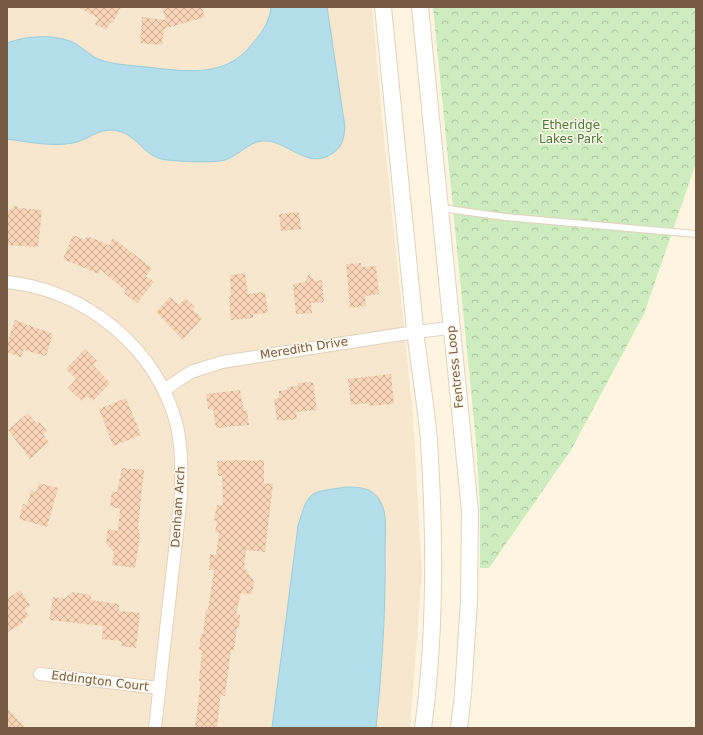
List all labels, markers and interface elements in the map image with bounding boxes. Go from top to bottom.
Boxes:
park label: Etheridge Lakes Park [539,118,603,146]
street label: Fentress Loop [444,325,466,409]
street label: Meredith Drive [259,334,349,362]
street label: Denham Arch [168,466,188,548]
street label: Eddington Court [51,668,150,694]

